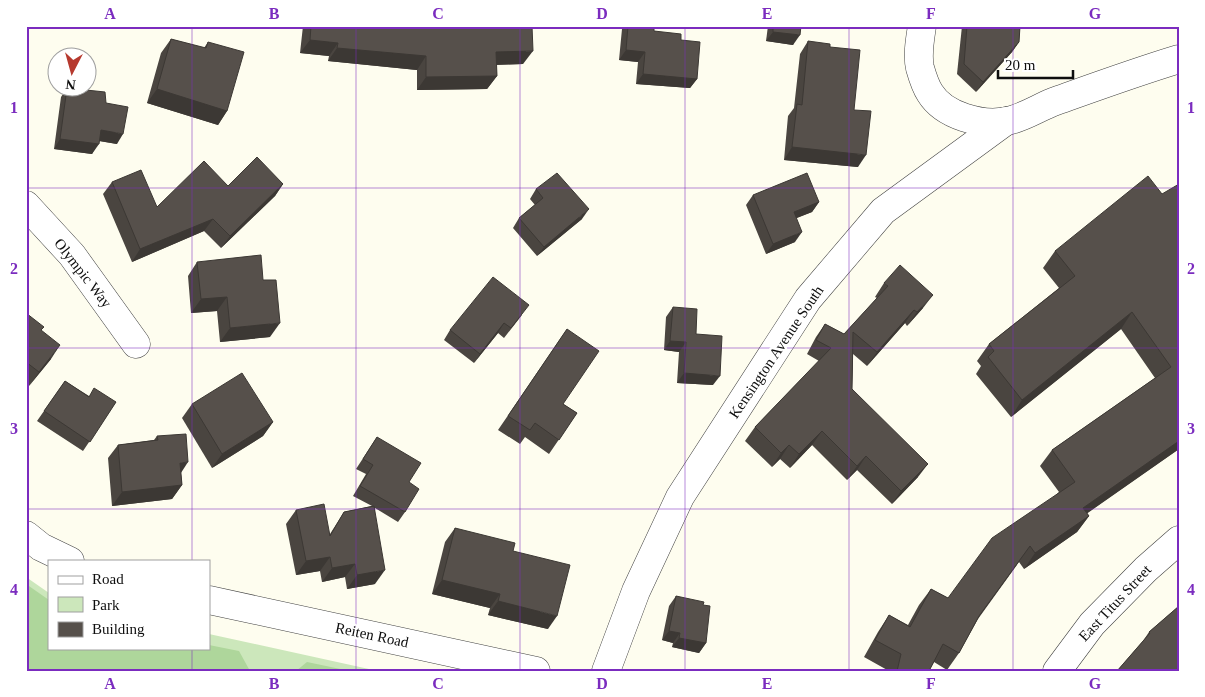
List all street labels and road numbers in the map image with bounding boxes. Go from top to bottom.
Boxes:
street label: Olympic Way [51,235,115,311]
street label: Kensington Avenue South [726,282,827,421]
street label: East Titus Street [1076,561,1155,644]
street label: Reiten Road [334,619,411,651]

